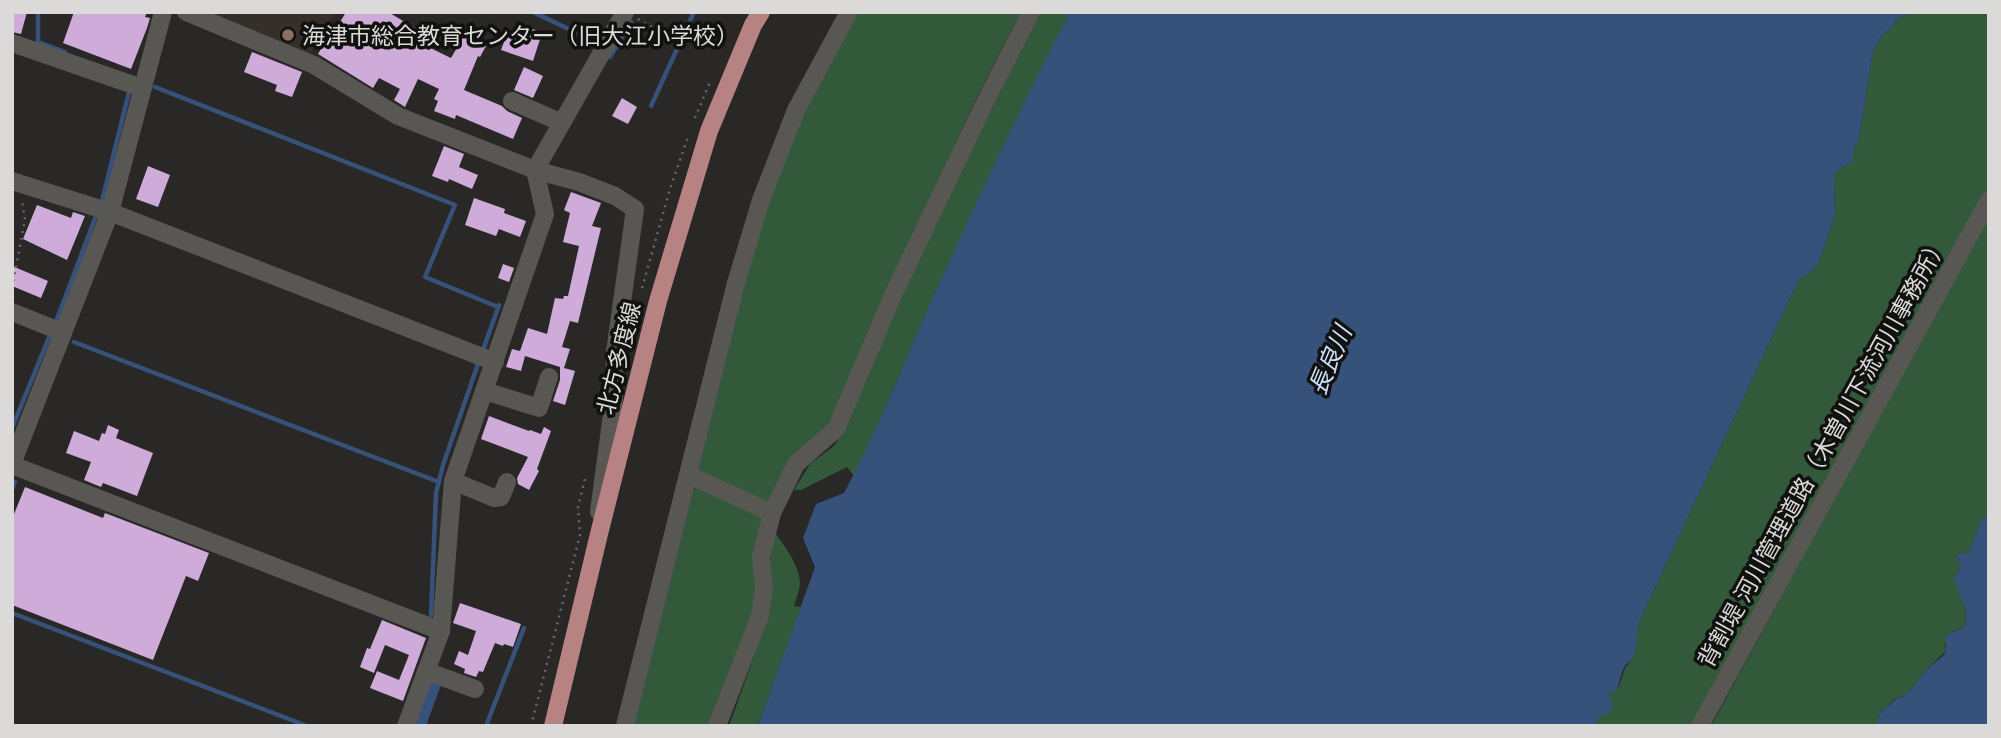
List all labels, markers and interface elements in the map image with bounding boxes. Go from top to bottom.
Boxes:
place label: 海津市総合教育センター（旧大江小学校） [302,21,739,49]
marker: 海津市総合教育センター（旧大江小学校） [280,27,296,43]
street label: 背割堤 河川管理道路（木曽川下流河川事務所） [1691,230,1953,672]
street label: 北方多度線 [591,299,645,417]
water label: 長良川 [1302,318,1358,399]

